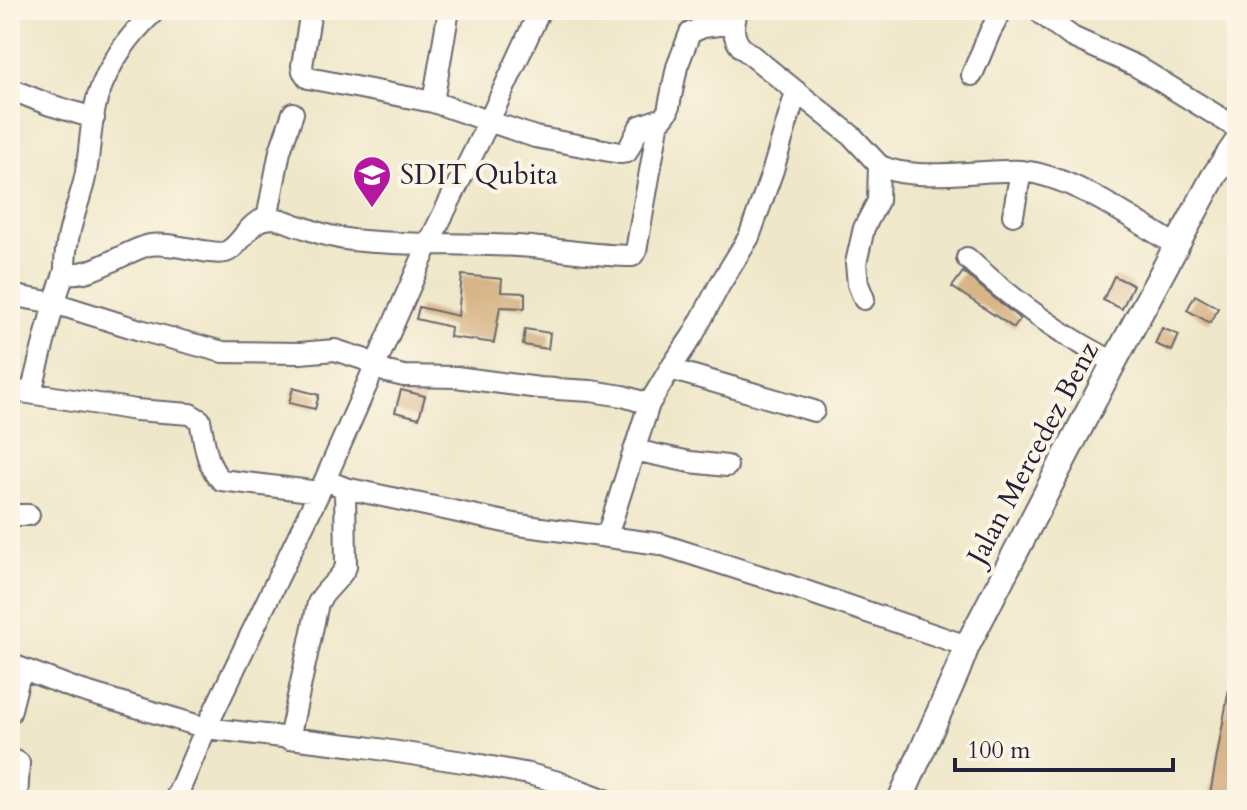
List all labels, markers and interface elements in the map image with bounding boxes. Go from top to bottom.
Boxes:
school or university icon: SDIT Qubita [351,154,393,209]
place label: SDIT Qubita [400,156,558,194]
street label: Jalan Mercedez Benz [956,335,1108,574]
scale bar [955,722,1173,772]
text: 100 m [967,734,1031,767]

